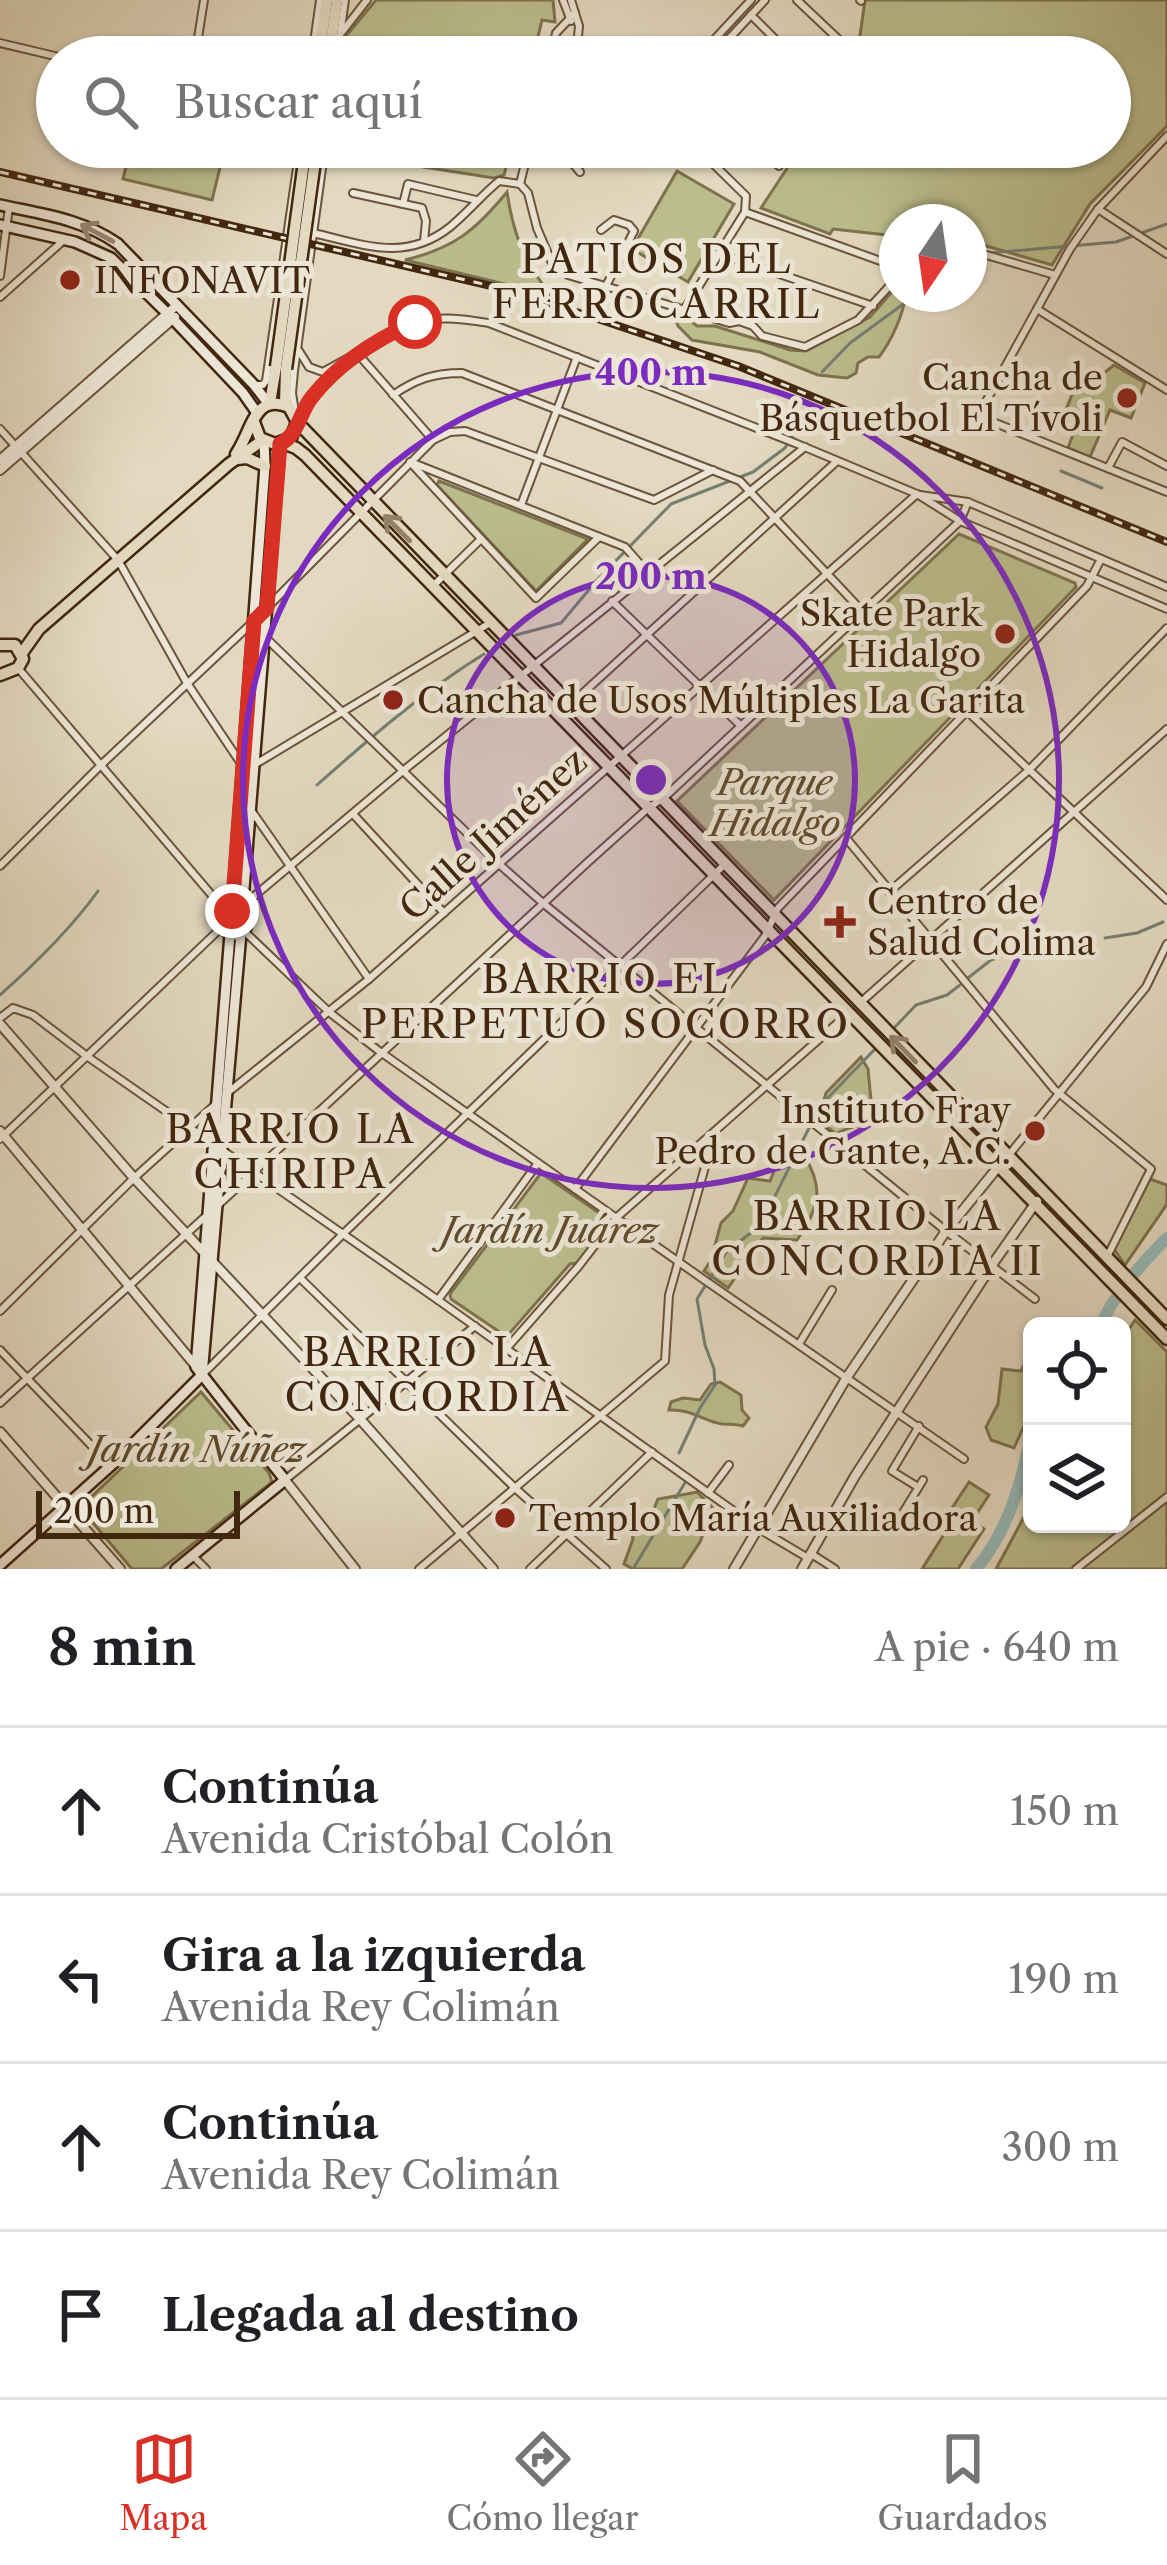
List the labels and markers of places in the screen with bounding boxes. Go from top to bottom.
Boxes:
place label: INFONAVIT [94,258,310,302]
marker: INFONAVIT [57,267,83,293]
place label: Cancha de Básquetbol El Tívoli [759,355,1103,440]
marker: Cancha de Básquetbol El Tívoli [1114,385,1140,411]
place label: Skate Park Hidalgo [800,591,983,676]
marker: Skate Park Hidalgo [992,621,1018,647]
place label: Cancha de Usos Múltiples La Garita [417,678,1025,722]
marker: Cancha de Usos Múltiples La Garita [380,687,406,713]
centre of rings [630,759,672,801]
place label: Centro de Salud Colima [867,879,1096,964]
marker: Centro de Salud Colima [824,906,856,938]
place label: Instituto Fray Pedro de Gante, A.C. [655,1088,1012,1173]
marker: Instituto Fray Pedro de Gante, A.C. [1022,1118,1048,1144]
place label: Templo María Auxiliadora [529,1496,978,1540]
marker: Templo María Auxiliadora [492,1505,518,1531]

